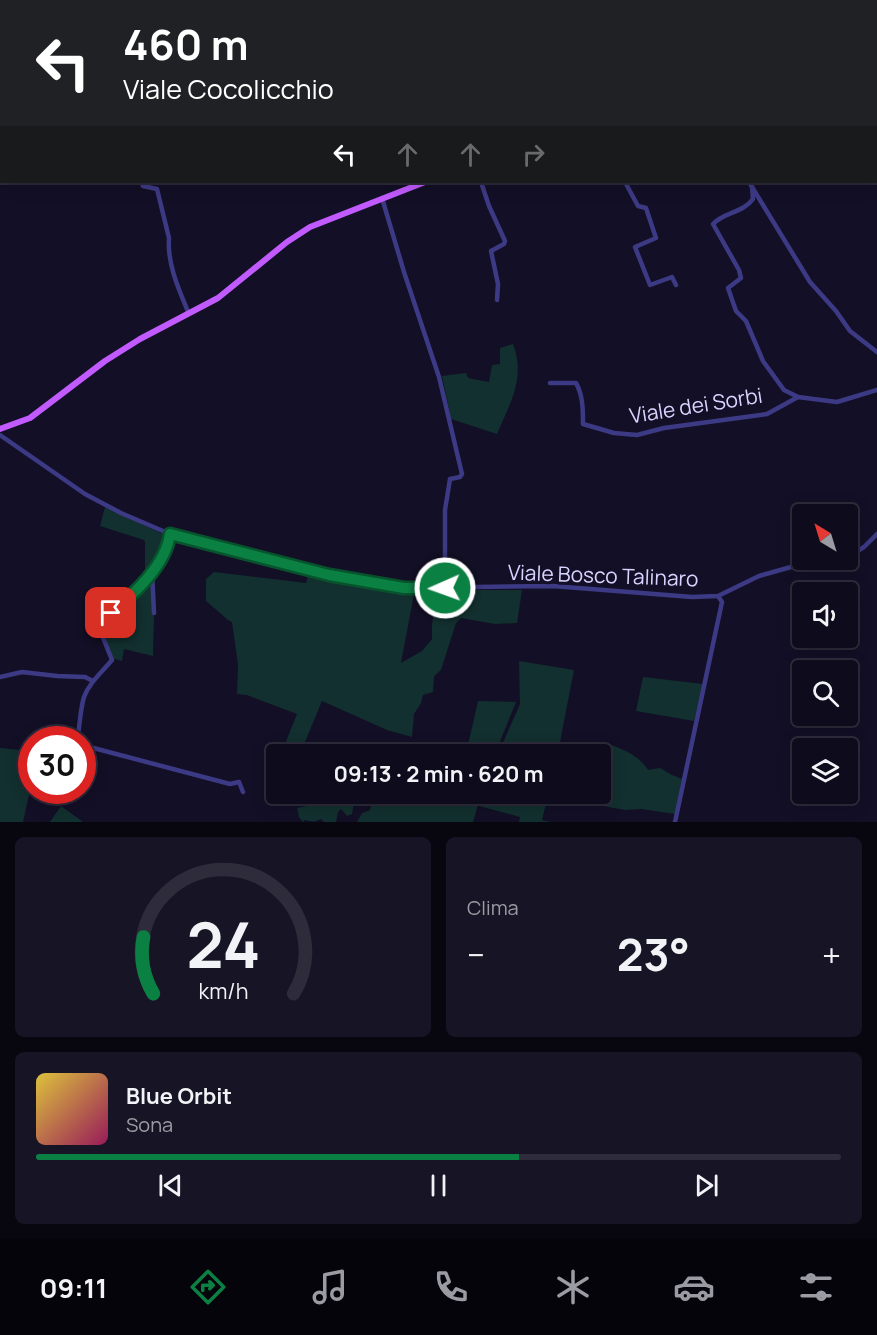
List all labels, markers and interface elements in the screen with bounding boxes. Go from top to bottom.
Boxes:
text: 460 m [123,15,248,73]
icon: left [24,24,102,102]
text: Viale Cocolicchio [123,70,334,107]
icon: left [328,138,361,171]
icon: ahead [391,138,424,171]
icon: ahead [454,138,487,171]
icon: right [517,138,550,171]
street label: Viale dei Sorbi [627,381,764,429]
north arrow [792,504,858,570]
map controls [792,504,858,804]
position arrow [413,556,477,620]
street label: Viale Bosco Talinaro [507,558,699,592]
button: sound [792,582,858,648]
pin [85,587,136,638]
icon: arrive [94,596,127,629]
button: search [792,660,858,726]
speed limit sign: 30 [18,726,96,804]
button: layers [792,738,858,804]
text: 09:13 · 2 min · 620 m [333,759,544,789]
text: Clima [467,894,519,921]
text: 24 [186,901,260,987]
text: 23° [617,923,690,985]
text: − [467,932,485,977]
text: + [822,932,841,977]
text: km/h [198,976,248,1005]
text: Blue Orbit [126,1081,232,1111]
text: Sona [126,1111,173,1138]
icon: previous [154,1169,187,1202]
icon: pause [422,1169,455,1202]
icon: next [690,1169,723,1202]
icon: directions [187,1266,229,1308]
icon: music [309,1266,351,1308]
icon: phone [430,1266,472,1308]
icon: climate [552,1266,594,1308]
icon: car [673,1266,715,1308]
icon: filters [795,1266,837,1308]
text: 09:11 [40,1269,107,1306]

